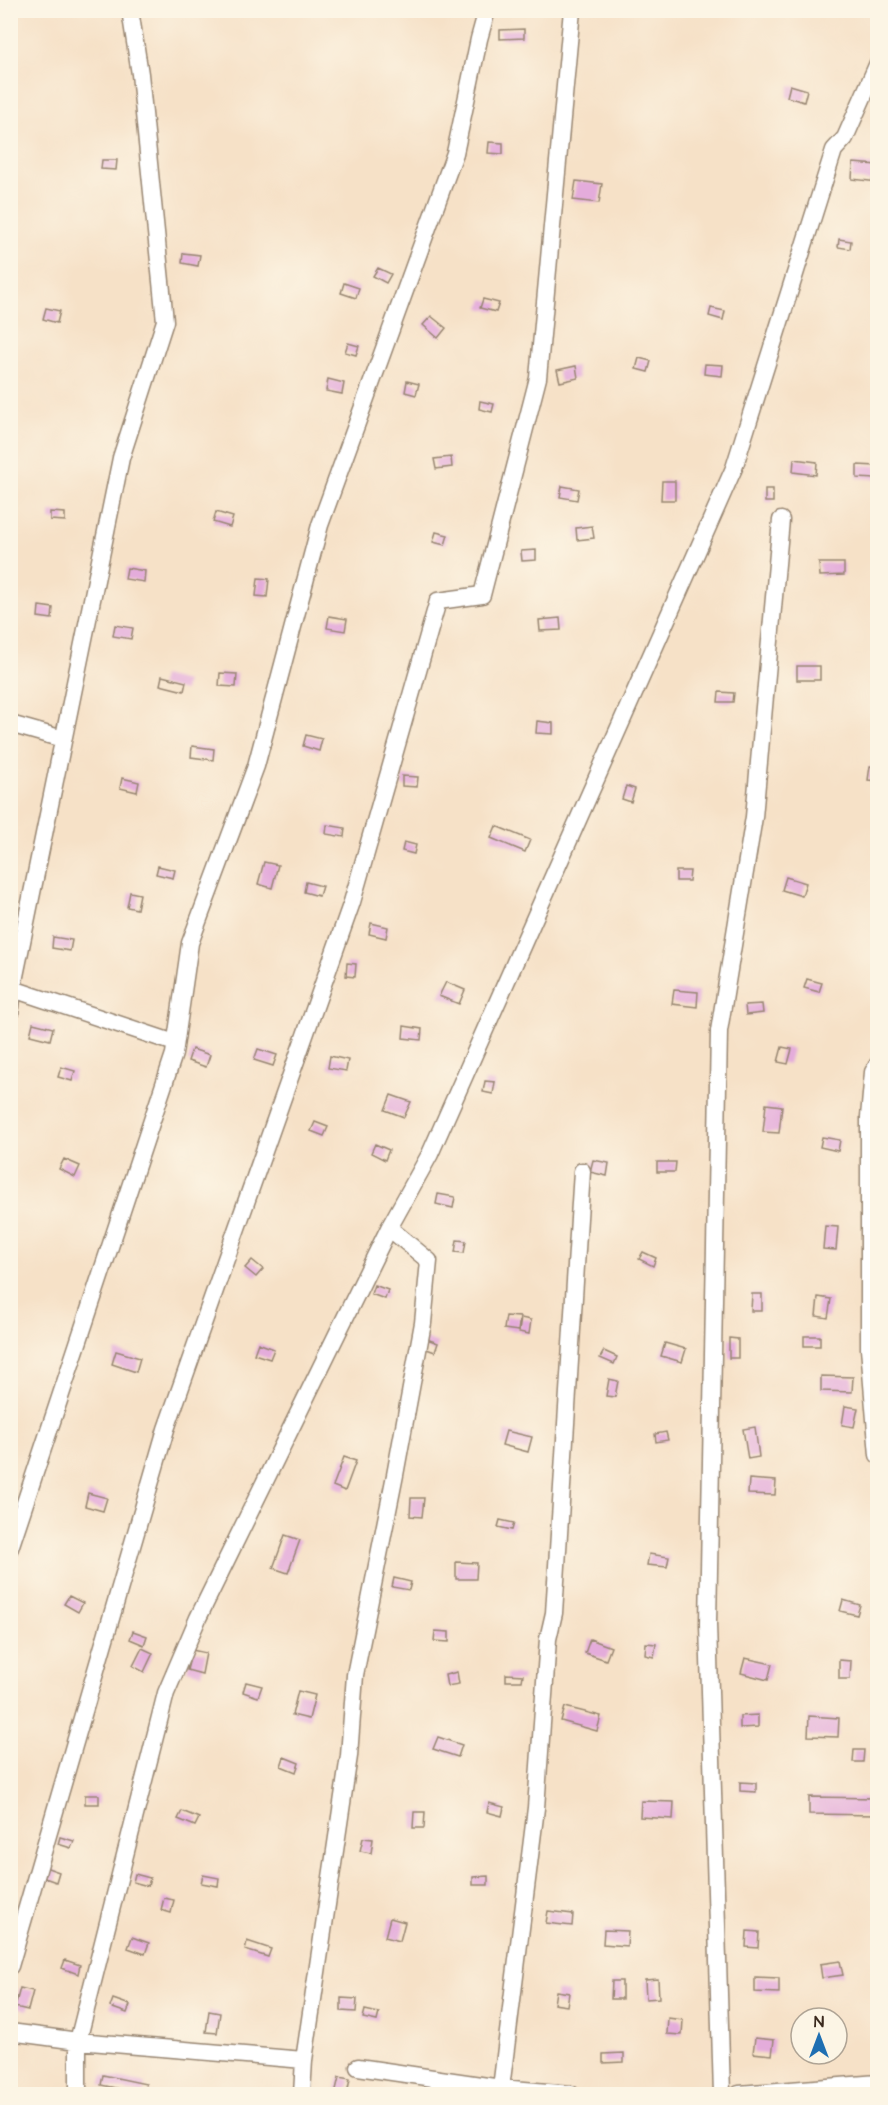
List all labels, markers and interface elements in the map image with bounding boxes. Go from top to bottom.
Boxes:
north arrow [789,2006,849,2066]
text: N [814,2011,824,2033]

